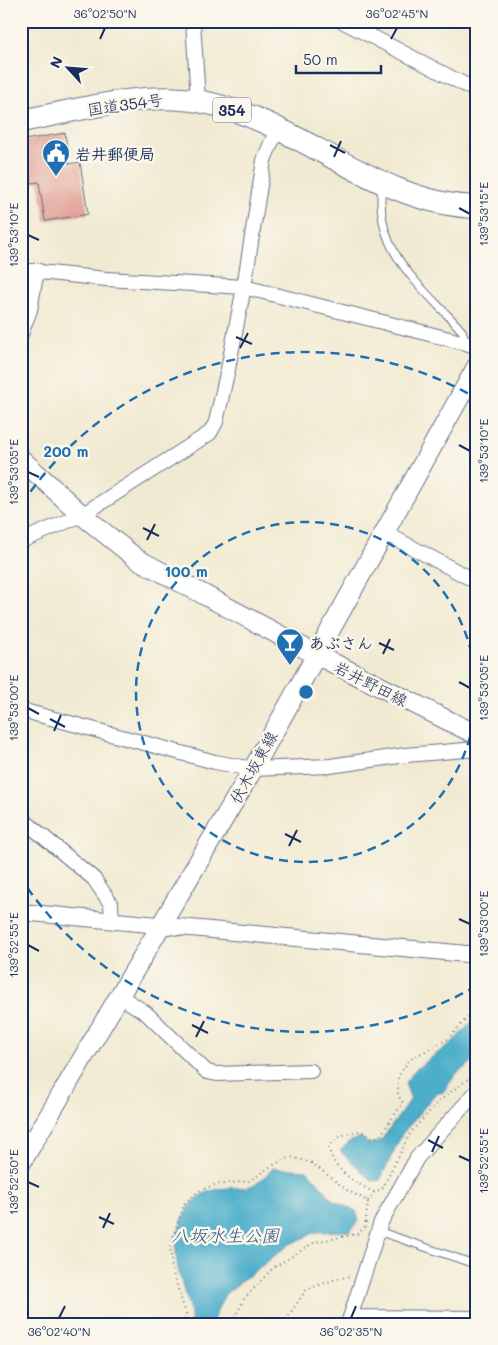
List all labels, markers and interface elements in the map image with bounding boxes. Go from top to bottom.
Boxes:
text: 36°02'50"N [73,5,137,21]
text: 36°02'45"N [366,5,428,21]
north arrow [42,42,92,92]
scale bar [296,42,380,74]
text: 50 m [303,49,338,69]
text: N [45,53,67,71]
street label: 国道354号 [86,88,164,120]
road number: 354 [213,98,251,122]
public building icon: 岩井郵便局 [41,138,71,177]
place label: 岩井郵便局 [75,143,155,164]
text: 139°53'15"E [475,182,491,246]
text: 139°53'10"E [5,203,21,267]
text: 139°53'10"E [475,419,491,483]
text: 139°53'05"E [5,439,21,505]
text: 200 m [44,441,89,461]
text: 100 m [164,561,208,581]
bar icon: あぶさん [275,627,305,666]
place label: あぶさん [309,632,373,653]
street label: 岩井野田線 [331,655,411,711]
text: 139°53'05"E [475,655,491,721]
text: 139°53'00"E [5,675,21,741]
centre of rings [297,683,315,701]
street label: 伏木坂東線 [224,727,282,807]
text: 139°53'00"E [475,891,491,957]
text: 139°52'55"E [5,912,21,978]
text: 139°52'55"E [475,1128,491,1194]
text: 139°52'50"E [5,1149,21,1215]
water label: 八坂水生公園 [171,1223,280,1247]
text: 36°02'40"N [27,1323,91,1339]
text: 36°02'35"N [320,1323,382,1339]

